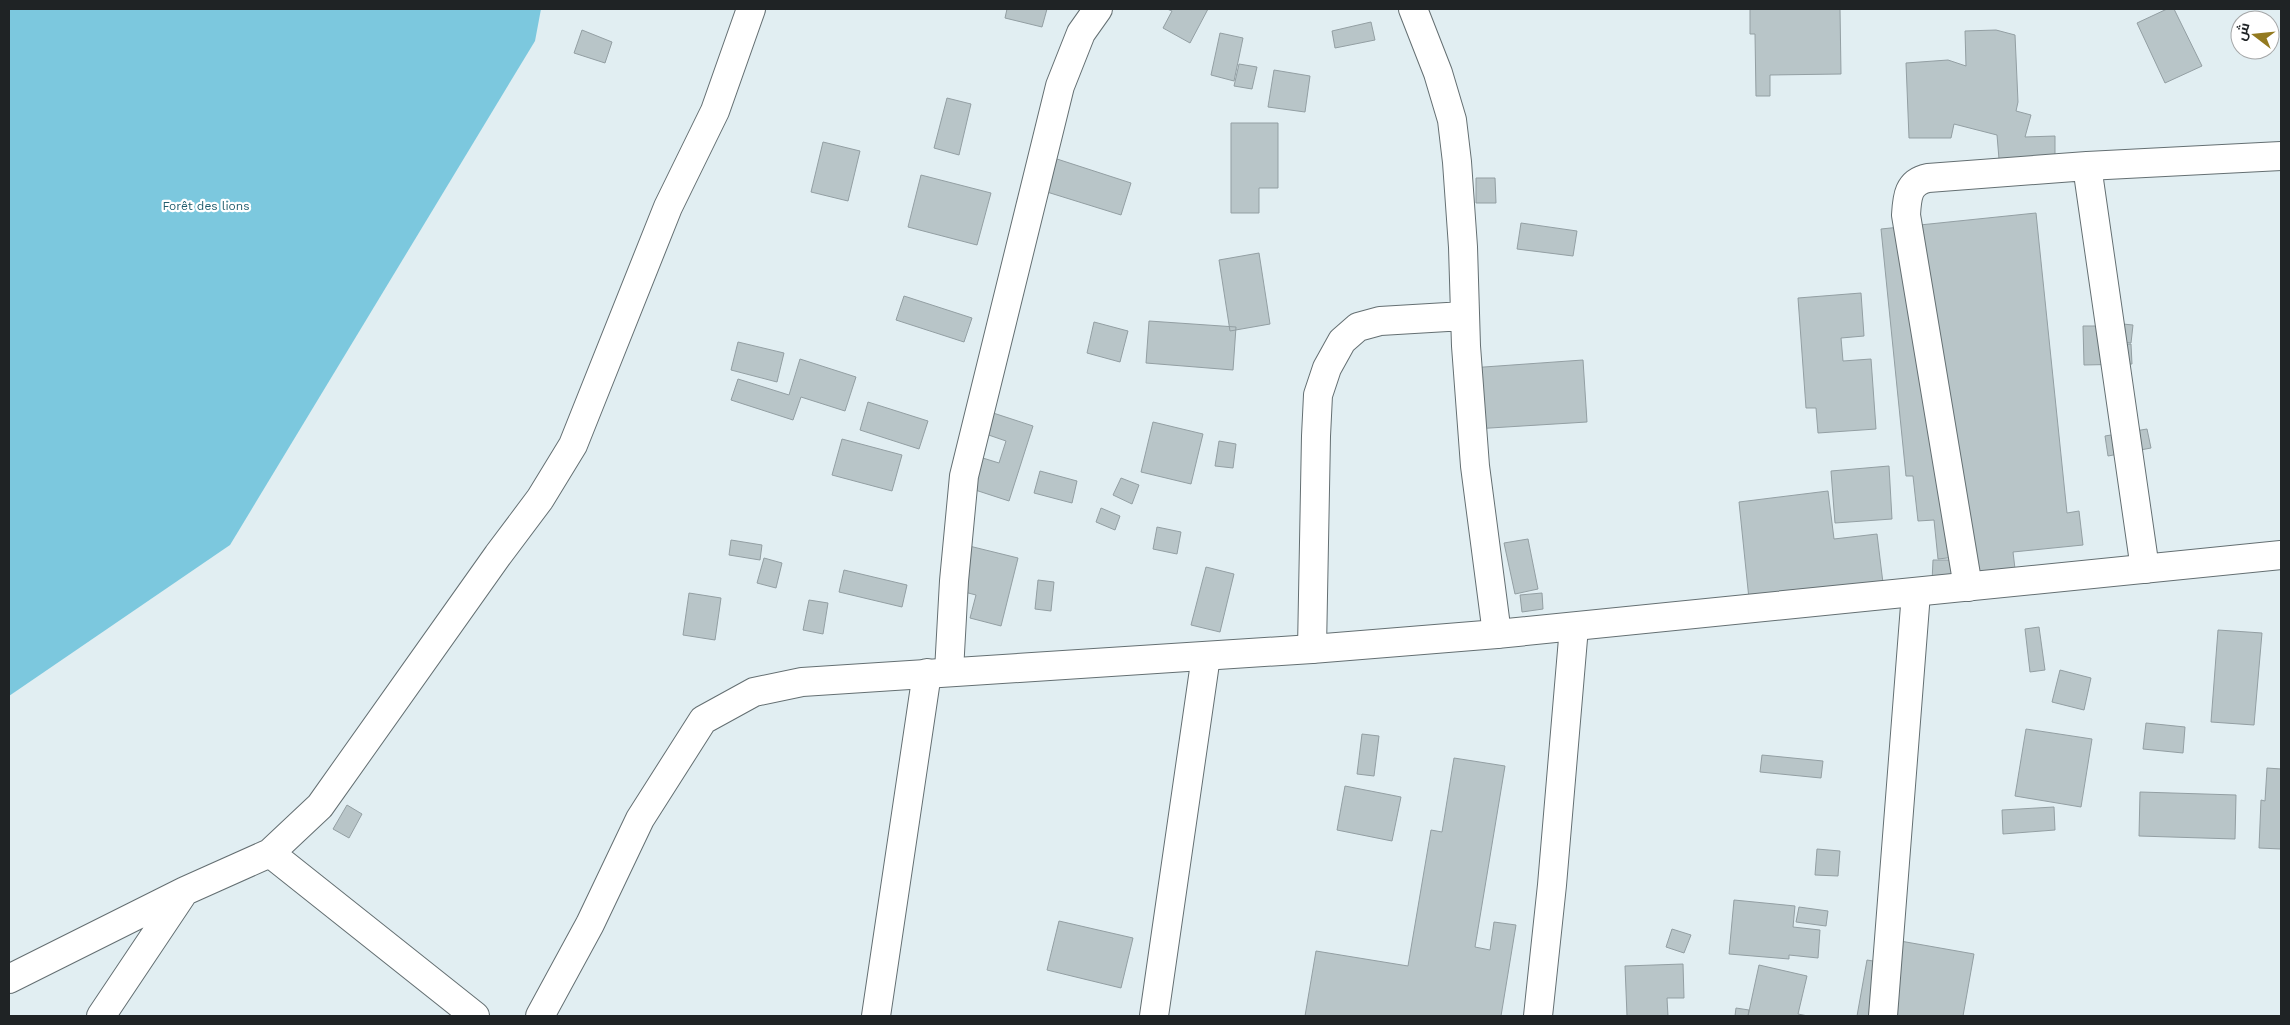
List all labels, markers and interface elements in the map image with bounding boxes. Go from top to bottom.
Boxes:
north arrow [2230,10,2280,60]
text: ش [2232,21,2254,43]
park label: Forêt des lions [162,199,250,213]

